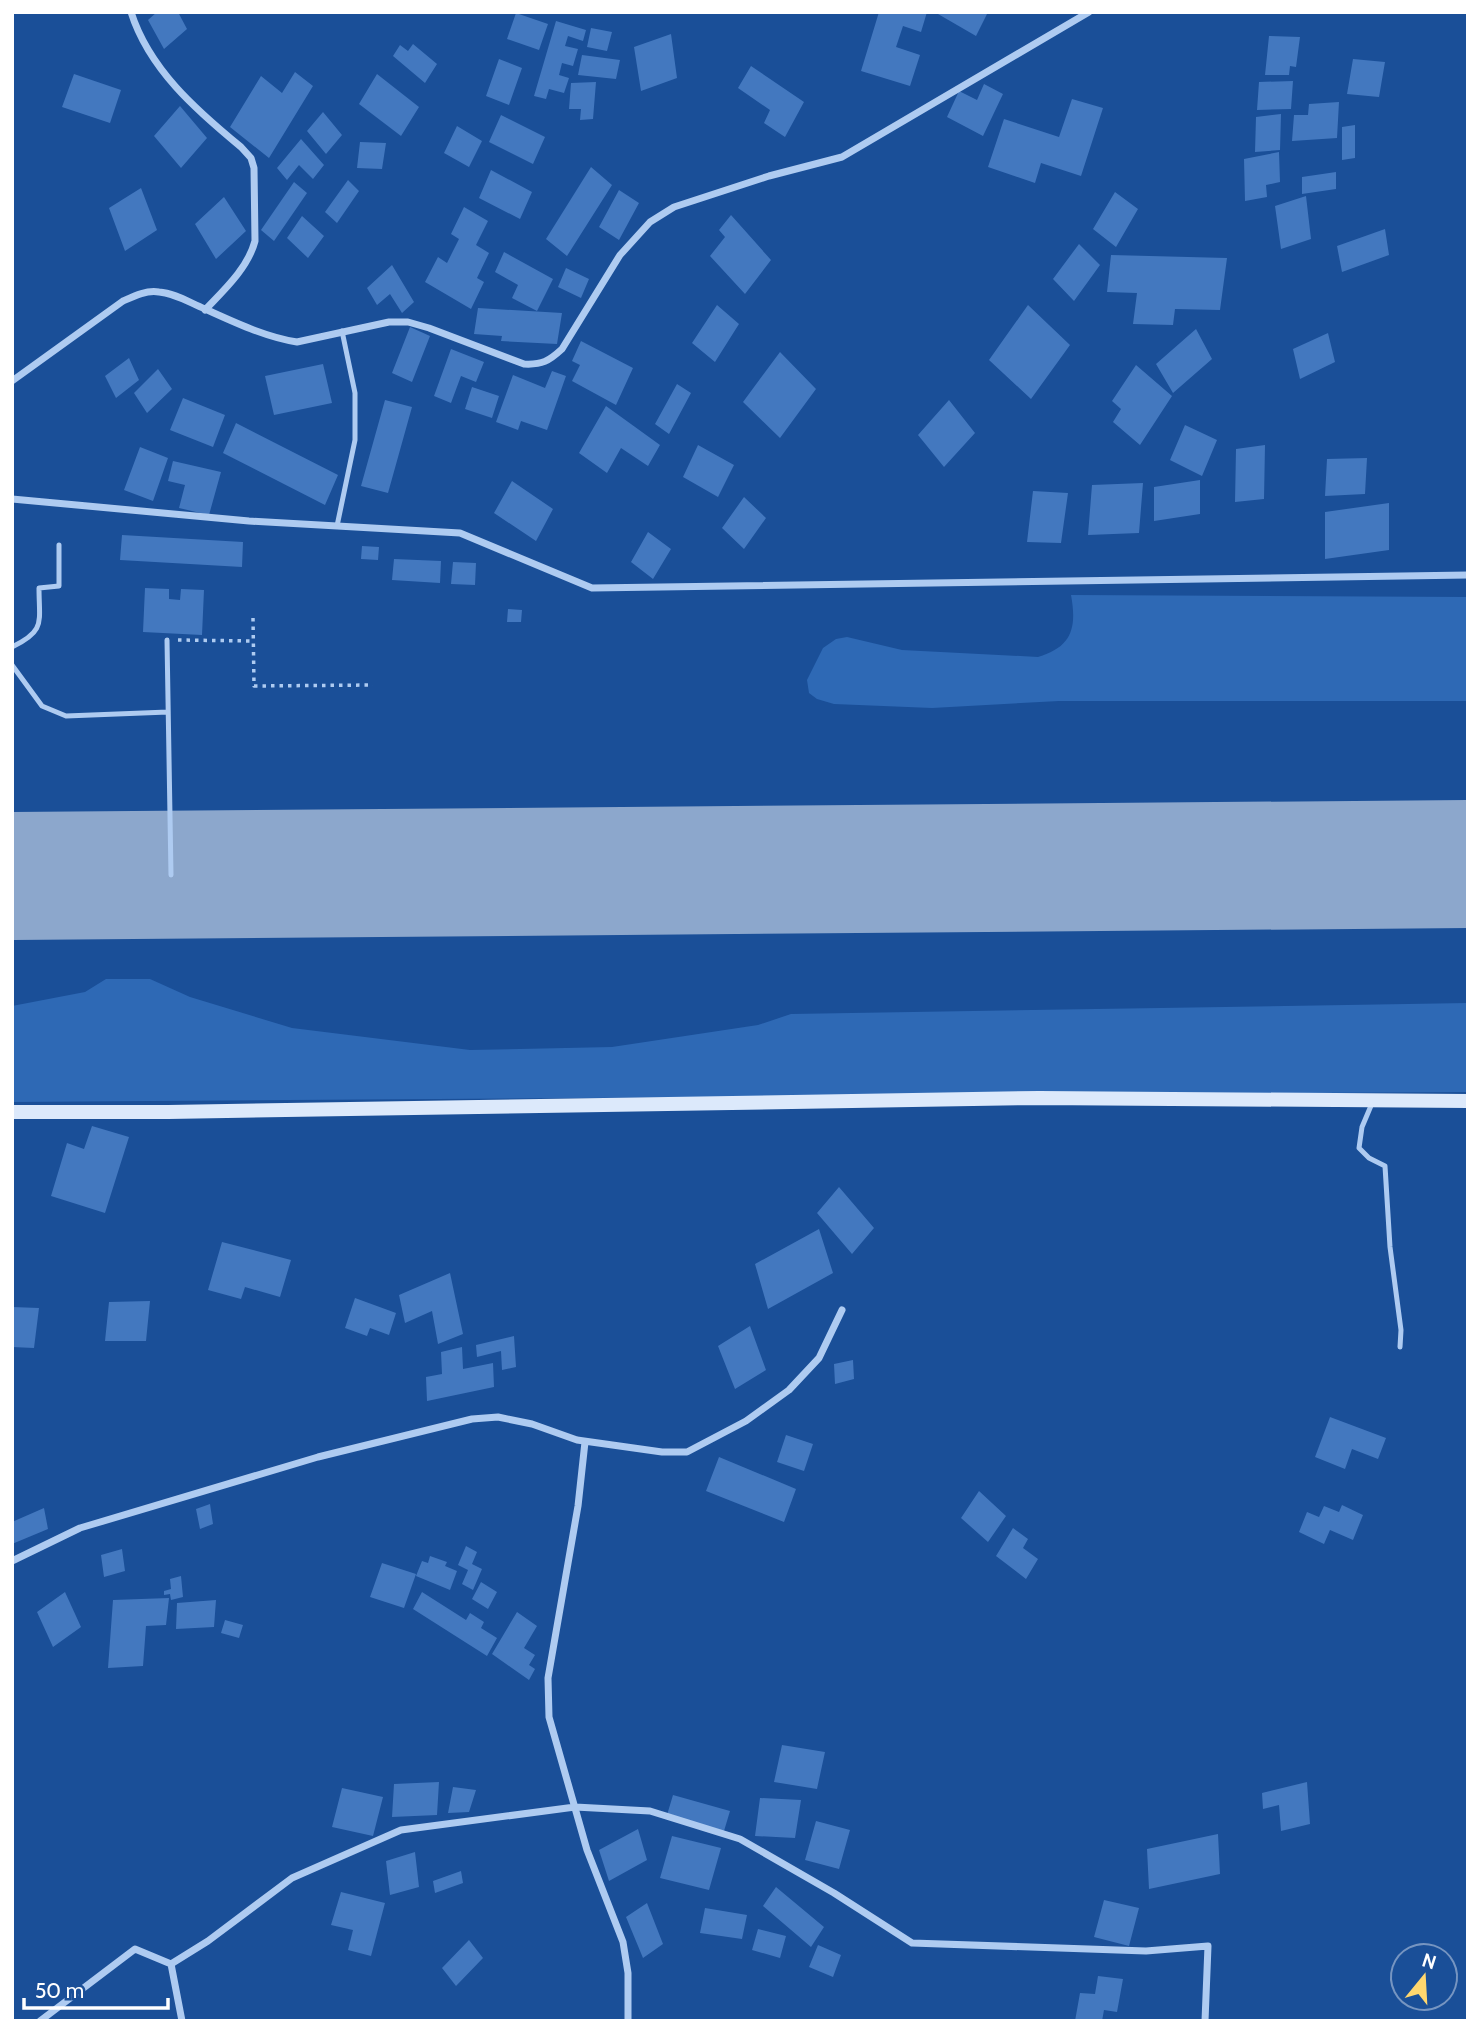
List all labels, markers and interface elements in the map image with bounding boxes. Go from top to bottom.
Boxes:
north arrow [1389,1942,1459,2012]
text: N [1419,1948,1439,1974]
scale bar [24,1966,168,2010]
text: 50 m [35,1978,84,2003]

